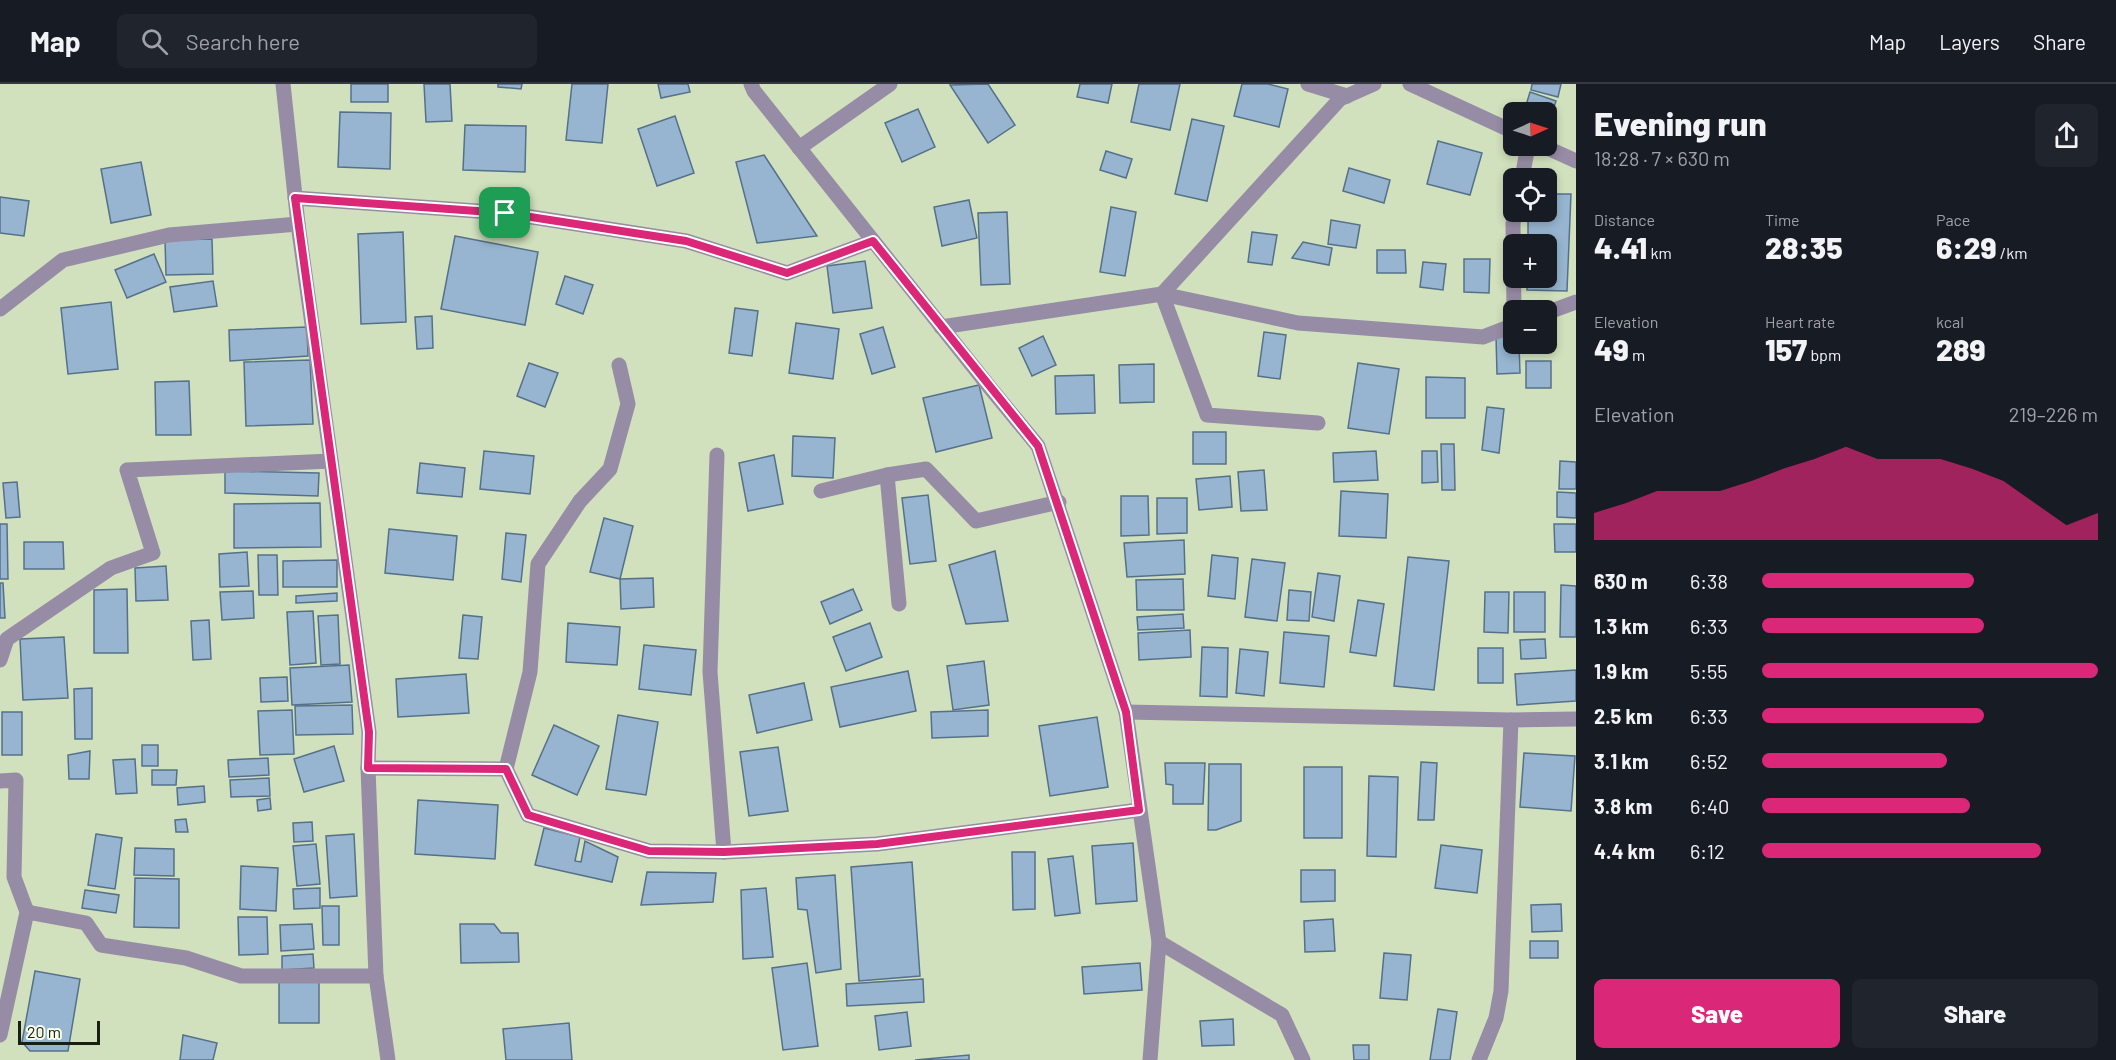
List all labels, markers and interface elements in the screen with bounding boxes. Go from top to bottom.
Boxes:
search box [117,14,537,68]
text: Map [30,24,81,58]
icon: search [138,25,171,58]
text: Search here [186,28,300,54]
text: Map [1869,29,1906,54]
text: Layers [1939,29,2000,54]
text: Share [2033,29,2086,54]
north arrow [1503,102,1557,156]
map controls [1503,102,1557,354]
text: Evening run [1594,103,1767,143]
button: share [2035,104,2098,167]
text: 18:28 · 7 × 630 m [1594,146,1730,170]
button: locate [1503,168,1557,222]
pin [479,187,530,238]
icon: arrive [488,196,521,229]
text: Distance [1594,210,1655,229]
text: Time [1765,210,1800,229]
text: Pace [1936,210,1970,229]
text: 4.41 [1594,229,1647,265]
text: 28:35 [1765,229,1843,265]
text: 6:29 [1936,229,1997,265]
button: + [1503,234,1557,288]
text: km [1647,243,1672,262]
text: /km [1997,243,2027,262]
button: − [1503,300,1557,354]
text: Elevation [1594,312,1658,331]
text: Heart rate [1765,312,1835,331]
text: kcal [1936,312,1964,331]
text: 49 [1594,331,1629,367]
text: 157 [1765,331,1807,367]
text: 289 [1936,331,1986,367]
text: m [1629,345,1645,364]
text: bpm [1807,345,1841,364]
text: Elevation [1594,402,1675,426]
text: 219–226 m [2009,402,2098,426]
text: 630 m [1594,569,1648,593]
text: 6:38 [1690,569,1728,593]
text: 1.3 km [1594,614,1649,638]
text: 6:33 [1690,614,1728,638]
text: 1.9 km [1594,659,1648,683]
text: 5:55 [1690,659,1728,683]
text: 2.5 km [1594,704,1653,728]
text: 6:33 [1690,704,1728,728]
text: 3.1 km [1594,749,1649,773]
text: 6:52 [1690,749,1728,773]
text: 3.8 km [1594,794,1652,818]
text: 6:40 [1690,794,1729,818]
text: 4.4 km [1594,839,1655,863]
text: 6:12 [1690,839,1725,863]
button: Save [1594,979,1840,1048]
button: Share [1852,979,2098,1048]
scale bar [18,1018,100,1046]
text: 20 m [27,1022,61,1041]

